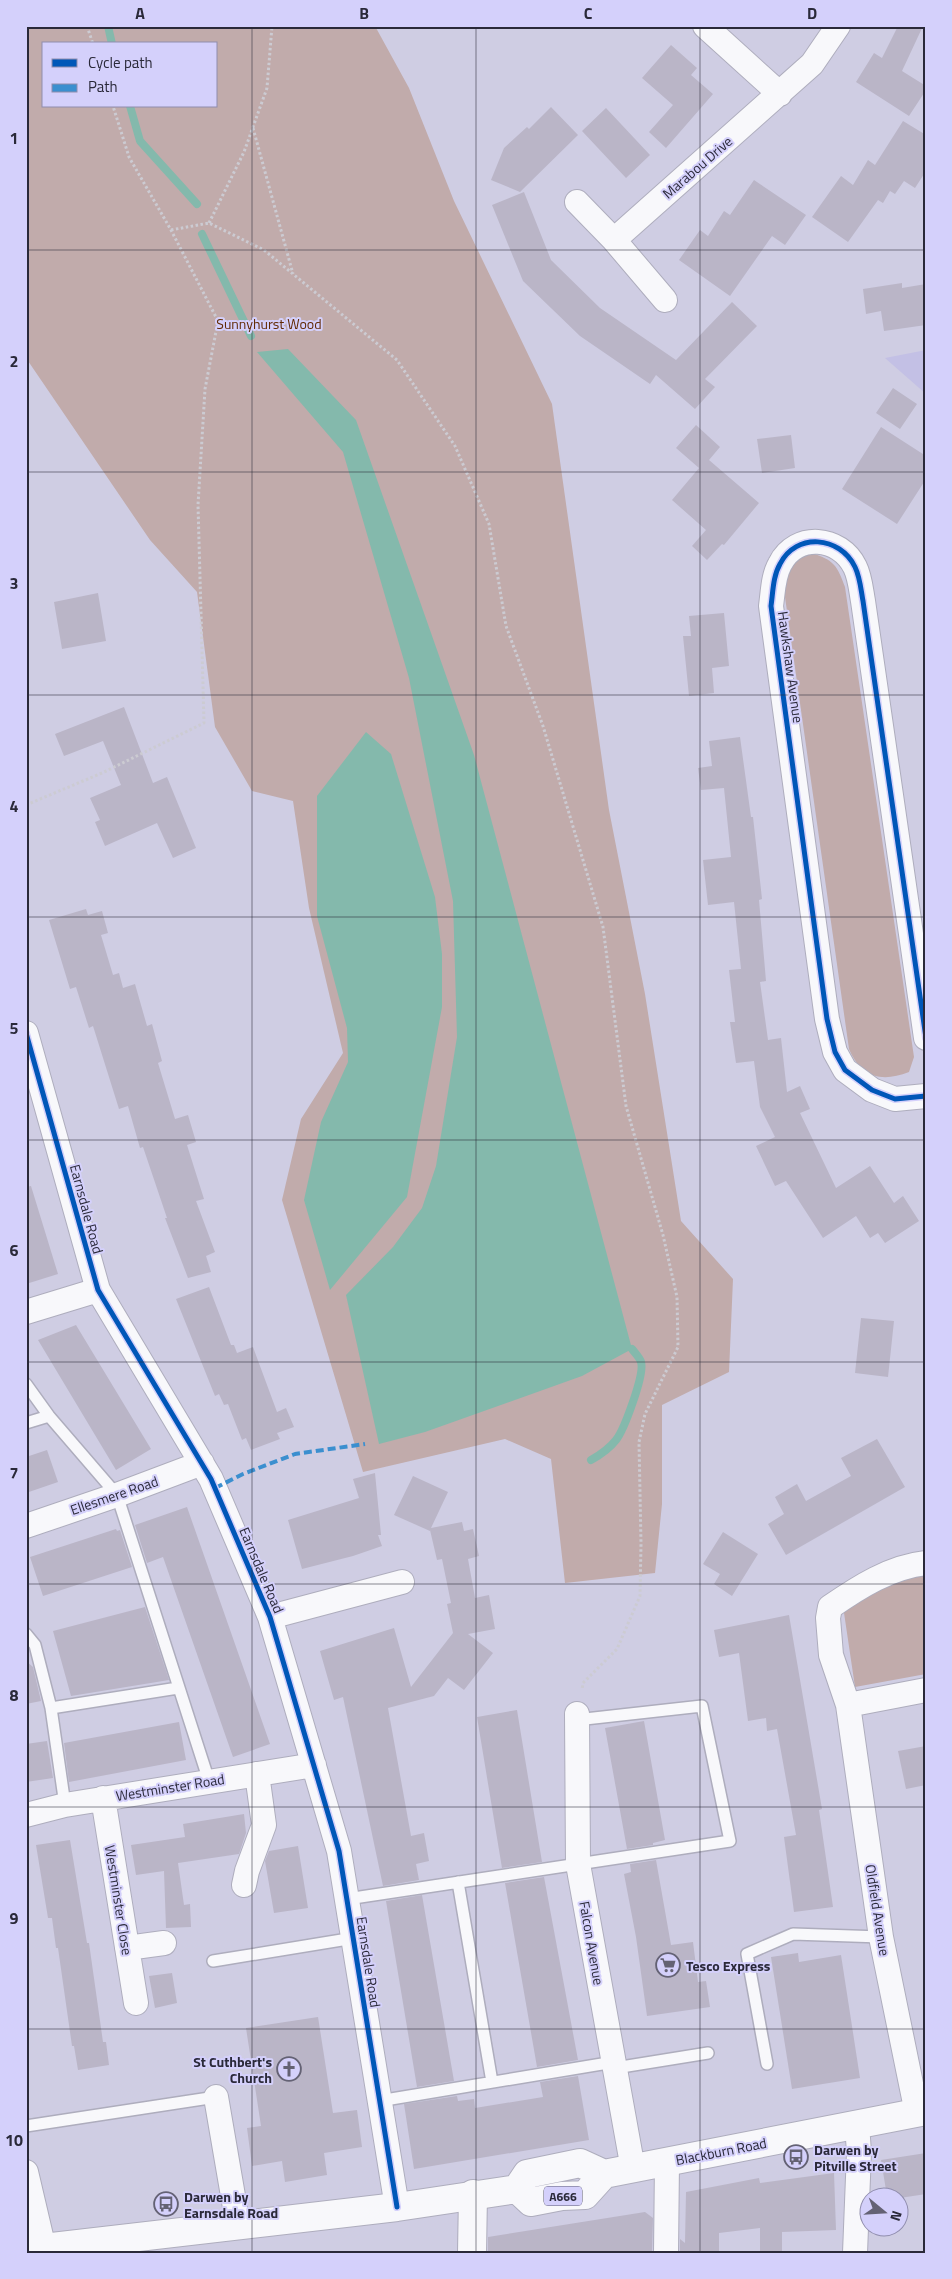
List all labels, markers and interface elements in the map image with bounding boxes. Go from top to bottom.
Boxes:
text: A [135,1,145,25]
text: B [359,1,369,25]
text: C [584,1,593,25]
text: D [807,1,817,25]
legend [42,42,218,108]
text: Cycle path [88,51,153,74]
text: Path [88,75,118,98]
text: 1 [10,126,18,150]
street label: Marabou Drive [657,131,737,203]
park label: Sunnyhurst Wood [216,313,322,334]
text: 2 [10,349,18,373]
text: 3 [10,571,18,595]
street label: Hawkshaw Avenue [773,610,809,724]
text: 4 [10,794,19,818]
text: 5 [10,1016,19,1040]
street label: Earnsdale Road [65,1162,109,1256]
text: 6 [10,1238,19,1262]
text: 7 [10,1461,18,1485]
street label: Ellesmere Road [67,1470,161,1520]
street label: Earnsdale Road [234,1524,290,1616]
text: 8 [10,1683,19,1707]
street label: Westminster Road [114,1768,226,1806]
street label: Westminster Close [100,1843,138,1957]
street label: Oldfield Avenue [860,1863,896,1957]
street label: Falcon Avenue [574,1899,610,1987]
text: 9 [10,1906,19,1930]
street label: Earnsdale Road [351,1915,387,2009]
supermarket icon: Tesco Express [655,1952,681,1978]
place label: Tesco Express [686,1955,771,1976]
place label: St Cuthbert's Church [193,2051,272,2088]
church icon: St Cuthbert's Church [276,2056,302,2082]
text: 10 [5,2128,23,2152]
street label: Blackburn Road [674,2132,768,2170]
place label: Darwen by Pitville Street [814,2139,897,2176]
bus stop icon: Darwen by Pitville Street [783,2144,809,2170]
place label: Darwen by Earnsdale Road [184,2186,278,2223]
road number: A666 [544,2186,582,2206]
north arrow [860,2186,910,2236]
bus stop icon: Darwen by Earnsdale Road [153,2191,179,2217]
text: N [885,2208,908,2224]

